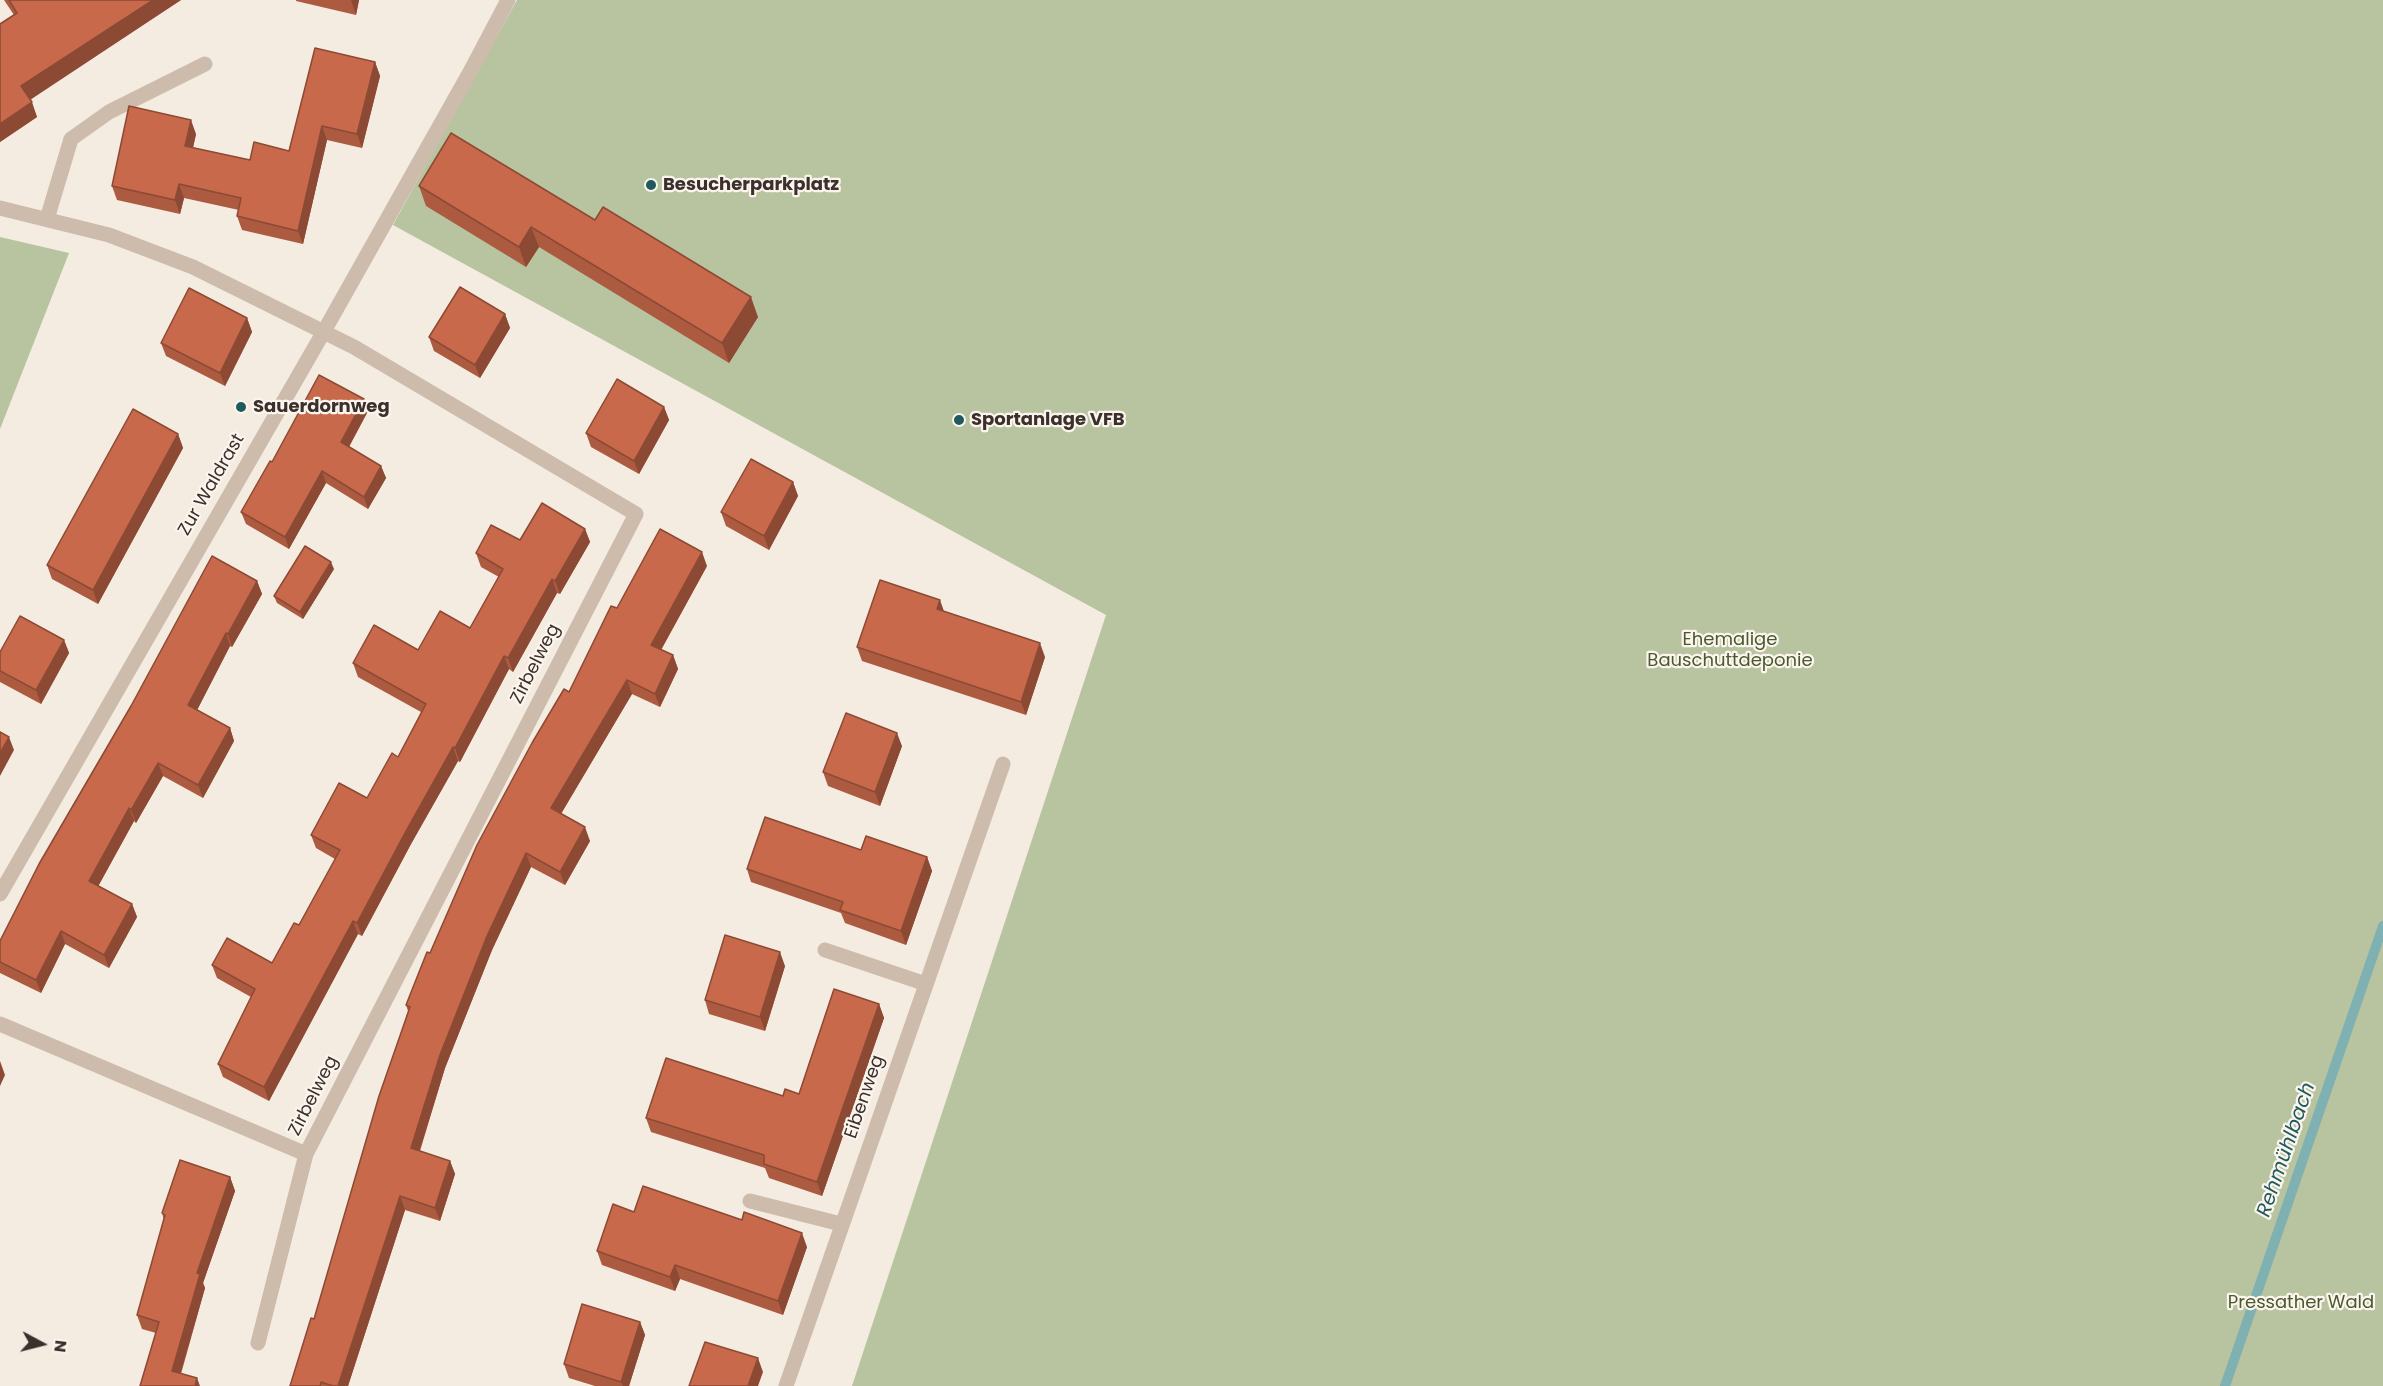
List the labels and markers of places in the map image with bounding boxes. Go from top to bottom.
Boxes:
place label: Besucherparkplatz [663,174,839,196]
marker: Besucherparkplatz [644,178,658,192]
place label: Sauerdornweg [253,396,390,418]
marker: Sauerdornweg [234,400,248,414]
place label: Sportanlage VFB [971,409,1125,431]
marker: Sportanlage VFB [952,413,966,427]

